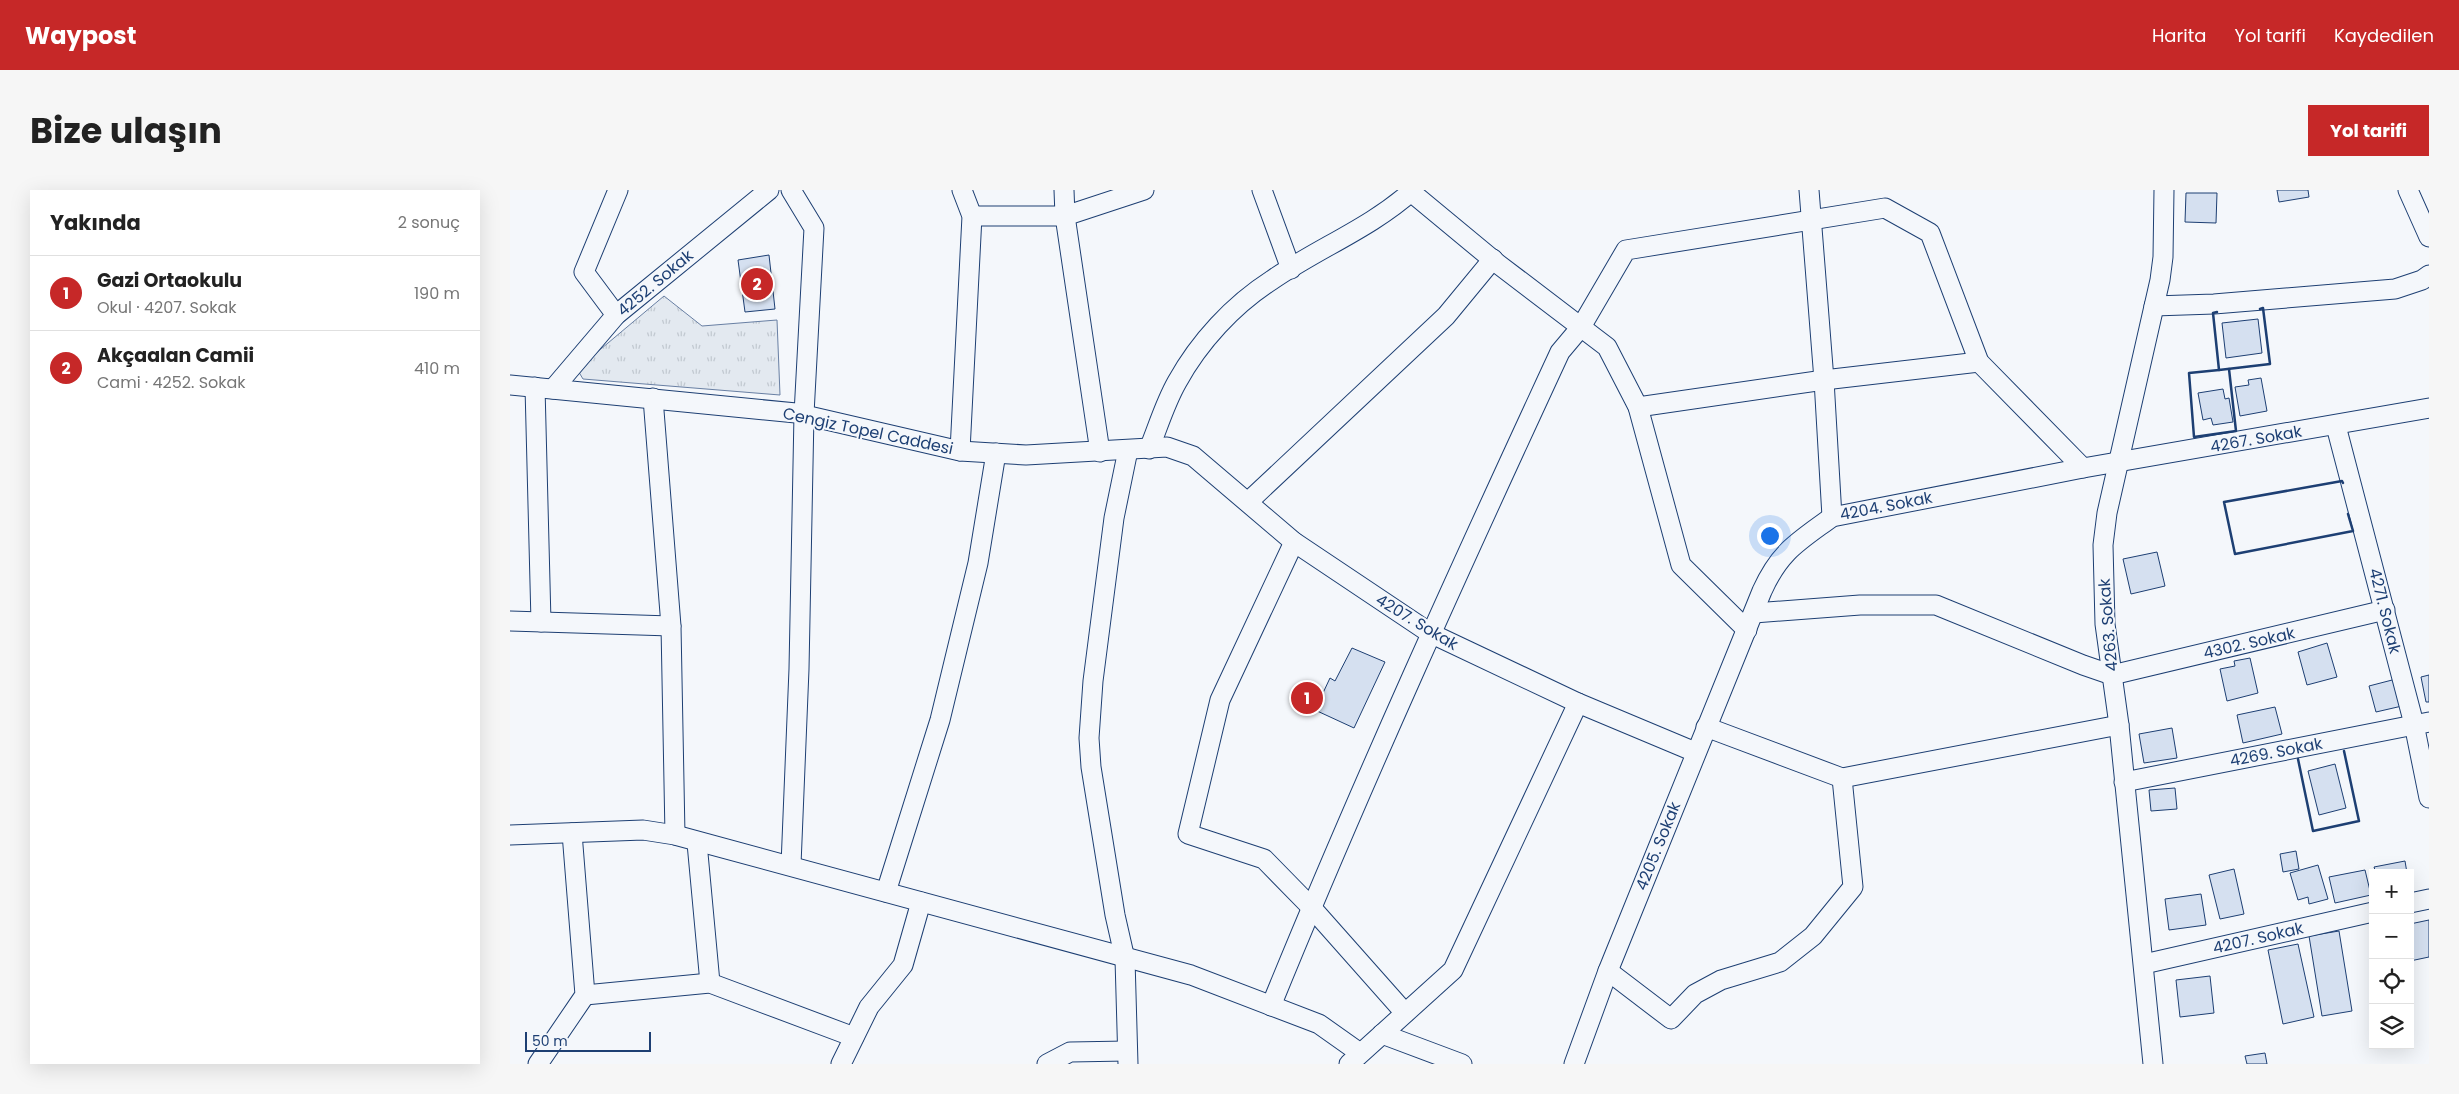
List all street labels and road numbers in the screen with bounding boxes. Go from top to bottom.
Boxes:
street label: 4252. Sokak [612,244,699,322]
street label: Cengiz Topel Caddesi [781,402,955,460]
street label: 4267. Sokak [2208,419,2304,458]
street label: 4204. Sokak [1838,486,1935,526]
street label: 4271. Sokak [2363,566,2407,657]
street label: 4263. Sokak [2092,577,2124,673]
street label: 4207. Sokak [1371,588,1463,656]
street label: 4302. Sokak [2201,621,2298,665]
street label: 4269. Sokak [2228,732,2325,772]
street label: 4205. Sokak [1630,797,1687,894]
street label: 4207. Sokak [2210,916,2306,960]

